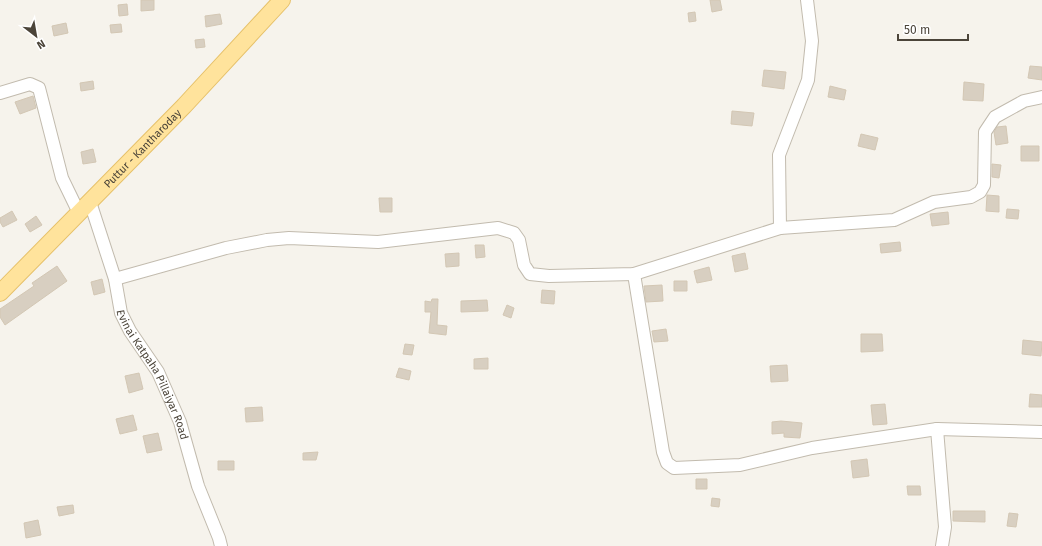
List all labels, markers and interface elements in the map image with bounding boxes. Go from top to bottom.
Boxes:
north arrow [16,16,56,56]
scale bar [898,16,968,42]
text: 50 m [904,23,930,37]
text: N [34,37,47,52]
street label: Puttur - Kantharoday [101,106,184,190]
street label: Evinai Katpaha Pillaiyar Road [114,309,191,441]

